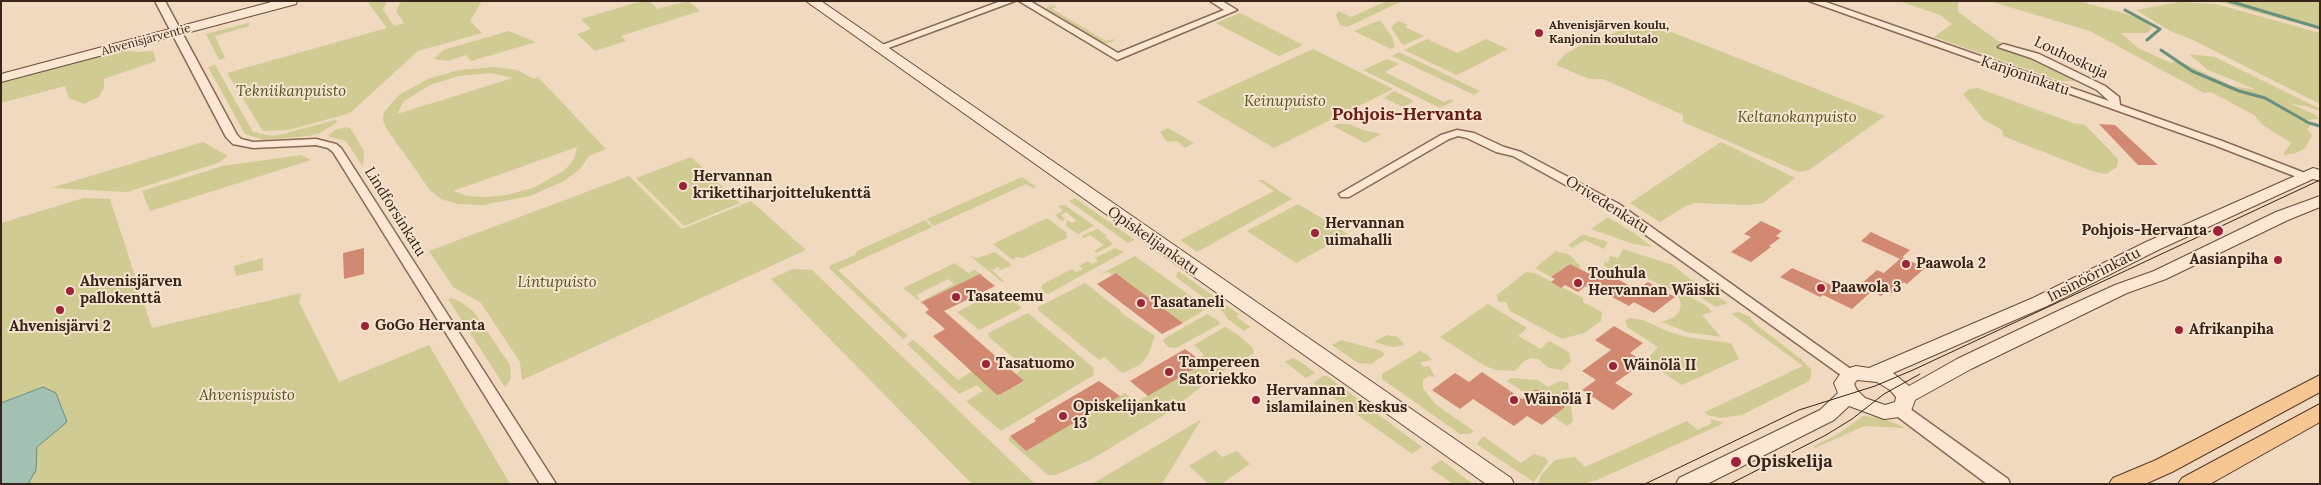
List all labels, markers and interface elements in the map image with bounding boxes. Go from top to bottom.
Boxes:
place label: Ahvenisjärven koulu, Kanjonin koulutalo [1549,19,1669,47]
street label: Ahvenisjärventie [100,21,192,59]
marker: Ahvenisjärven koulu, Kanjonin koulutalo [1533,27,1545,39]
street label: Louhoskuja [2031,33,2111,83]
street label: Kanjoninkatu [1978,52,2072,100]
park label: Tekniikanpuisto [236,83,346,101]
park label: Keinupuisto [1244,93,1326,111]
district label: Pohjois-Hervanta [1332,104,1482,126]
park label: Keltanokanpuisto [1737,109,1857,127]
street label: Lindforsinkatu [360,164,430,260]
place label: Hervannan krikettiharjoittelukenttä [693,168,871,203]
street label: Orivedenkatu [1562,172,1652,238]
marker: Hervannan krikettiharjoittelukenttä [677,180,689,192]
street label: Opiskelijankatu [1104,203,1202,279]
place label: Hervannan uimahalli [1325,215,1405,250]
place label: Pohjois-Hervanta [2082,222,2207,240]
marker: Pohjois-Hervanta [2211,224,2225,238]
marker: Hervannan uimahalli [1309,227,1321,239]
street label: Insinöörinkatu [2044,244,2144,306]
place label: Aasianpiha [2189,251,2268,269]
marker: Aasianpiha [2272,254,2284,266]
place label: Paawola 2 [1916,255,1986,273]
marker: Paawola 2 [1900,258,1912,270]
place label: Touhula Hervannan Wäiski [1588,265,1720,300]
place label: Ahvenisjärven pallokenttä [80,273,182,308]
park label: Lintupuisto [518,274,596,292]
marker: Touhula Hervannan Wäiski [1572,277,1584,289]
place label: Paawola 3 [1831,279,1901,297]
marker: Paawola 3 [1815,282,1827,294]
marker: Ahvenisjärven pallokenttä [64,285,76,297]
place label: Tasateemu [966,288,1044,306]
marker: Tasateemu [950,291,962,303]
place label: Tasataneli [1151,294,1224,312]
marker: Tasataneli [1135,297,1147,309]
marker: Ahvenisjärvi 2 [54,304,66,316]
place label: GoGo Hervanta [375,317,485,335]
place label: Ahvenisjärvi 2 [9,318,111,336]
marker: GoGo Hervanta [359,320,371,332]
place label: Afrikanpiha [2189,321,2274,339]
marker: Afrikanpiha [2173,324,2185,336]
place label: Tampereen Satoriekko [1179,354,1260,389]
place label: Tasatuomo [996,355,1074,373]
place label: Wäinölä II [1623,357,1696,375]
marker: Tasatuomo [980,358,992,370]
marker: Wäinölä II [1607,360,1619,372]
marker: Tampereen Satoriekko [1163,366,1175,378]
place label: Hervannan islamilainen keskus [1266,382,1407,417]
park label: Ahvenispuisto [199,387,295,405]
place label: Wäinölä I [1524,391,1592,409]
marker: Hervannan islamilainen keskus [1250,394,1262,406]
marker: Wäinölä I [1508,394,1520,406]
place label: Opiskelijankatu 13 [1073,398,1186,433]
marker: Opiskelijankatu 13 [1057,410,1069,422]
place label: Opiskelija [1747,451,1833,473]
marker: Opiskelija [1729,455,1743,469]

